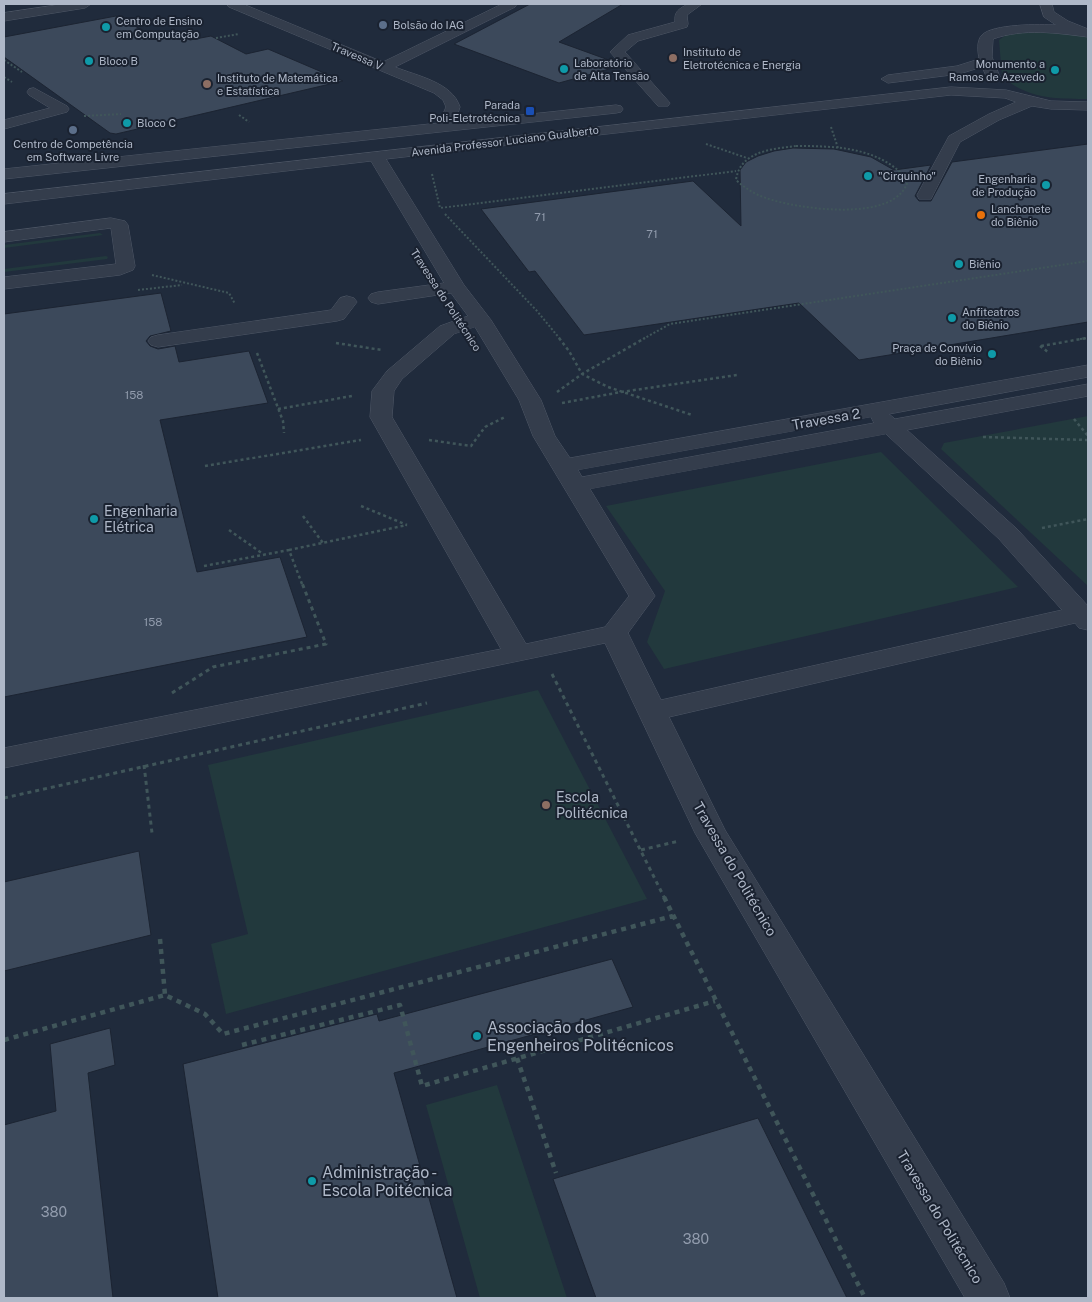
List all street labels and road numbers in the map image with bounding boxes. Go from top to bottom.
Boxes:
street label: Travessa V [329,40,385,72]
street label: Avenida Professor Luciano Gualberto [410,124,600,158]
street label: Travessa do Politécnico [408,247,484,353]
street label: Travessa 2 [791,405,861,433]
street label: Travessa do Politécnico [690,799,780,939]
street label: Travessa do Politécnico [894,1148,986,1286]

